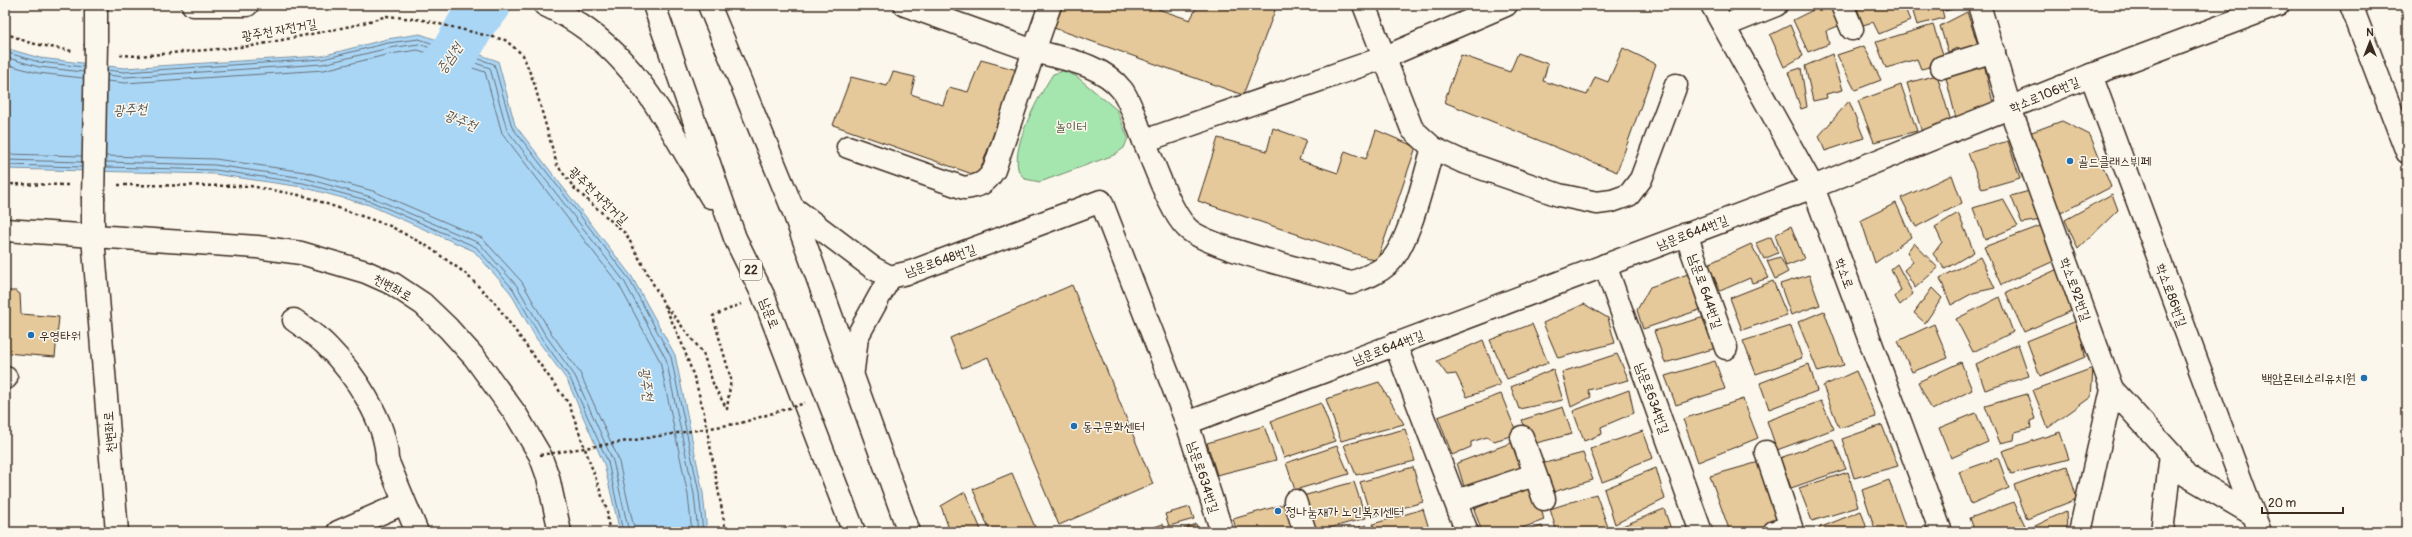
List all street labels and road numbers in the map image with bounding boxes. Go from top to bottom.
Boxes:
street label: 광주천 자전거길 [240,16,318,44]
street label: 학소로106번길 [2007,74,2082,116]
street label: 광주천 자전거길 [565,164,631,228]
street label: 남문로644번길 [1655,212,1730,254]
street label: 남문로648번길 [903,241,978,281]
street label: 남문로 644번길 [1685,252,1725,331]
street label: 학소로92번길 [2056,255,2094,323]
street label: 학소로 [1831,256,1857,291]
road number: 22 [740,260,762,280]
street label: 학소로86번길 [2152,261,2190,329]
street label: 천변좌로 [370,271,415,305]
street label: 남문로 [756,296,782,331]
street label: 남문로644번길 [1351,327,1426,369]
street label: 남문로634번길 [1632,361,1672,436]
street label: 천변좌로 [101,411,119,453]
street label: 남문로634번길 [1184,439,1222,515]

